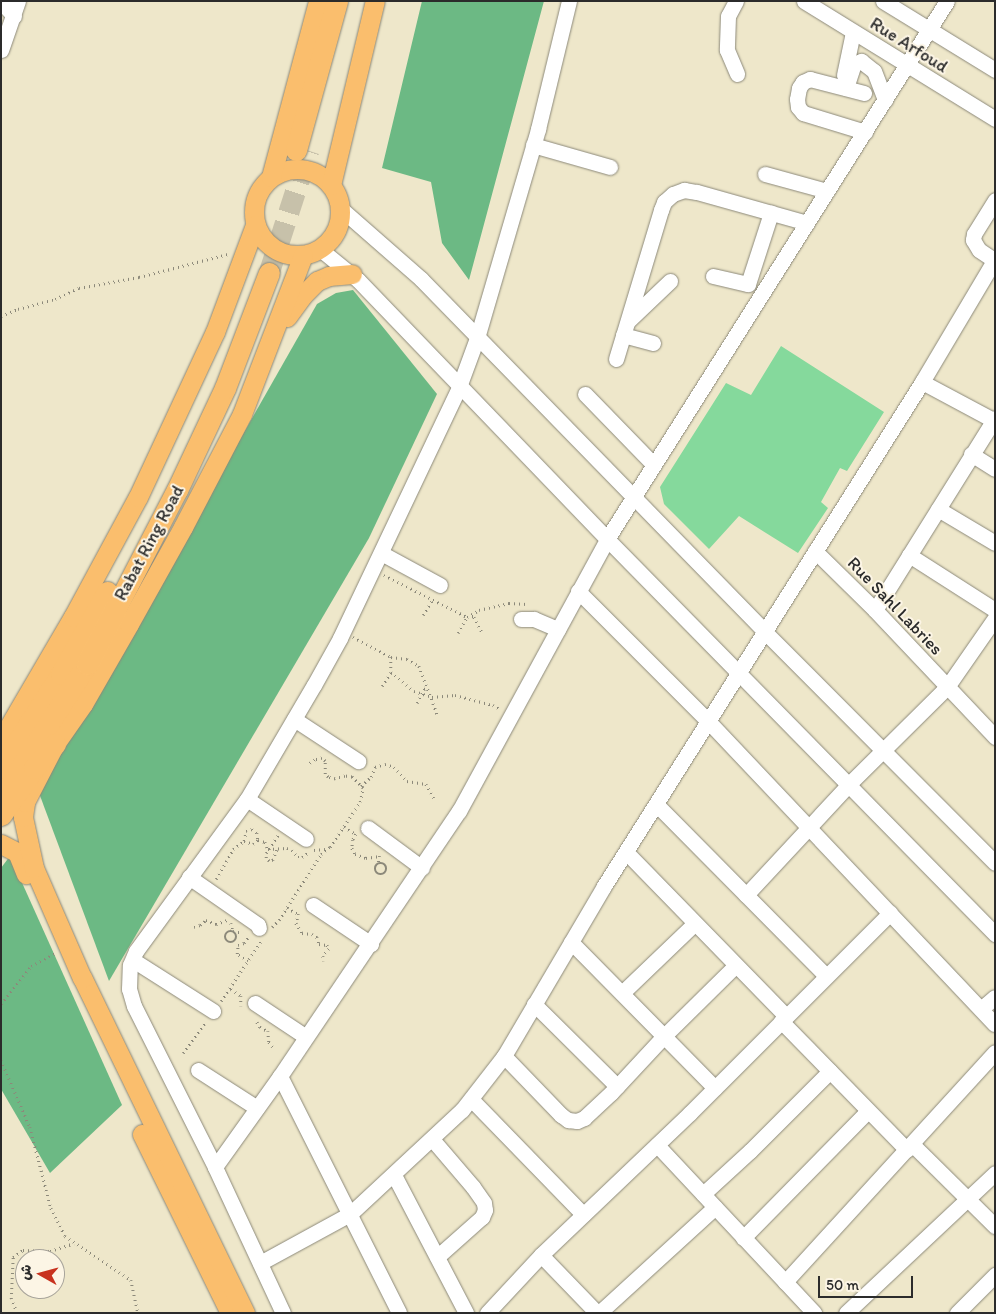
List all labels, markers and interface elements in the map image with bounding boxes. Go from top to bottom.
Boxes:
street label: Rue Arfoud [866,13,952,77]
street label: Rabat Ring Road [110,482,188,604]
street label: Rue Sahl Labries [843,553,947,659]
north arrow [15,1249,65,1299]
text: ش [16,1264,35,1281]
scale bar [821,1266,916,1298]
text: 50 m [826,1276,859,1294]

